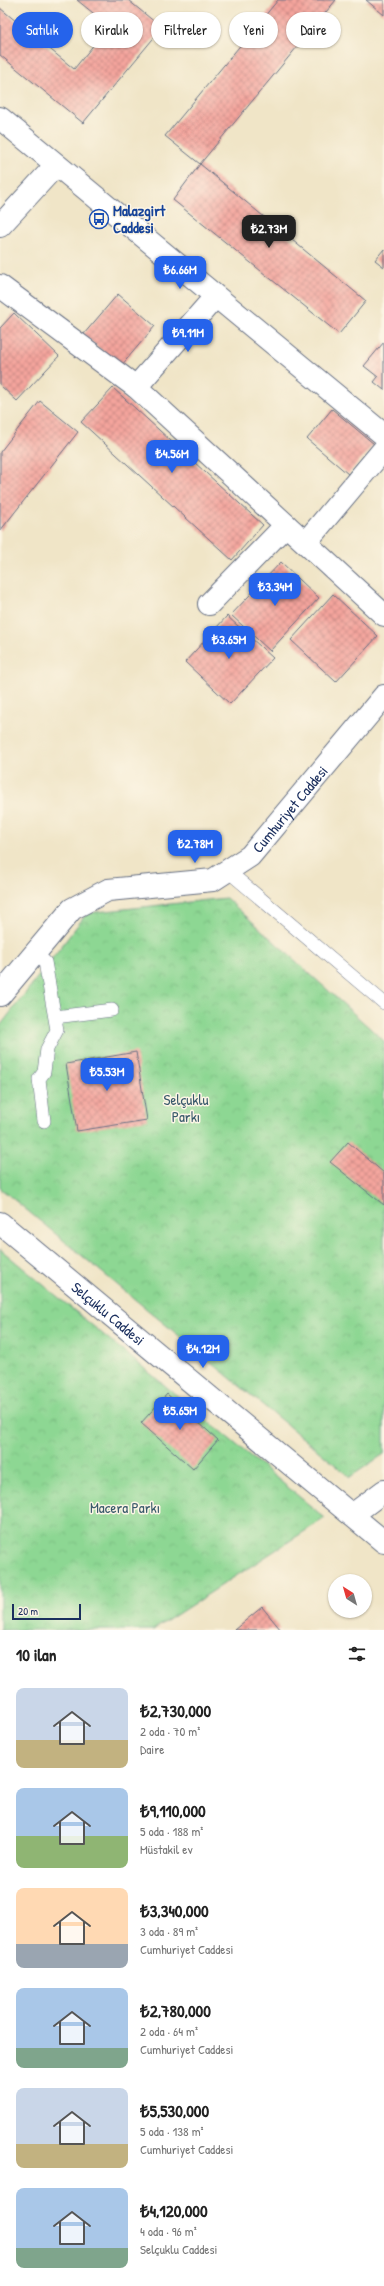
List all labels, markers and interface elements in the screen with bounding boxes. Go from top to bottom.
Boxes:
chip: Satılık [12,12,73,48]
chip: Kiralık [81,12,143,48]
chip: Filtreler [151,12,221,48]
chip: Yeni [229,12,278,48]
chip: Daire [286,12,341,48]
place label: Malazgirt Caddesi [113,200,166,238]
bus stop icon: Malazgirt Caddesi [88,208,110,230]
pin: ₺2.73M [236,215,302,249]
text: ₺2.73M [251,219,287,237]
pin: ₺6.66M [147,256,213,290]
text: ₺6.66M [163,260,197,278]
pin: ₺9.11M [155,319,221,353]
text: ₺9.11M [172,323,204,341]
pin: ₺4.56M [139,440,205,474]
text: ₺4.56M [155,444,189,462]
pin: ₺3.34M [242,573,308,607]
text: ₺3.34M [258,577,292,595]
pin: ₺3.65M [196,626,262,660]
text: ₺3.65M [212,630,246,648]
street label: Cumhuriyet Caddesi [247,761,332,857]
pin: ₺2.78M [162,830,228,864]
text: ₺2.78M [177,834,213,852]
pin: ₺5.53M [74,1058,140,1092]
text: ₺5.53M [90,1062,124,1080]
park label: Selçuklu Parkı [164,1089,208,1127]
street label: Selçuklu Caddesi [67,1276,150,1350]
pin: ₺4.12M [170,1335,236,1369]
text: ₺4.12M [186,1339,220,1357]
pin: ₺5.65M [147,1397,213,1431]
text: ₺5.65M [163,1401,197,1419]
park label: Macera Parkı [90,1497,160,1518]
north arrow [328,1574,372,1618]
map controls [328,1574,372,1618]
scale bar [12,1602,81,1621]
text: 20 m [18,1604,38,1618]
text: 10 ilan [16,1643,56,1666]
icon: filters [346,1643,368,1665]
text: ₺2,730,000 [140,1699,211,1722]
icon: home [48,1704,96,1752]
text: 2 oda · 70 m² [140,1722,200,1740]
text: Daire [140,1740,164,1758]
text: ₺9,110,000 [140,1799,206,1822]
icon: home [48,1804,96,1852]
text: 5 oda · 188 m² [140,1822,203,1840]
text: Müstakil ev [140,1840,193,1858]
text: ₺3,340,000 [140,1899,209,1922]
icon: home [48,1904,96,1952]
text: 3 oda · 89 m² [140,1922,198,1940]
text: Cumhuriyet Caddesi [140,1940,233,1958]
text: ₺2,780,000 [140,1999,211,2022]
icon: home [48,2004,96,2052]
text: 2 oda · 64 m² [140,2022,198,2040]
text: Cumhuriyet Caddesi [140,2040,233,2058]
text: ₺5,530,000 [140,2099,209,2122]
icon: home [48,2104,96,2152]
text: 5 oda · 138 m² [140,2122,203,2140]
text: Cumhuriyet Caddesi [140,2140,233,2158]
text: ₺4,120,000 [140,2199,208,2222]
icon: home [48,2204,96,2252]
text: 4 oda · 96 m² [140,2222,197,2240]
text: Selçuklu Caddesi [140,2240,217,2258]

